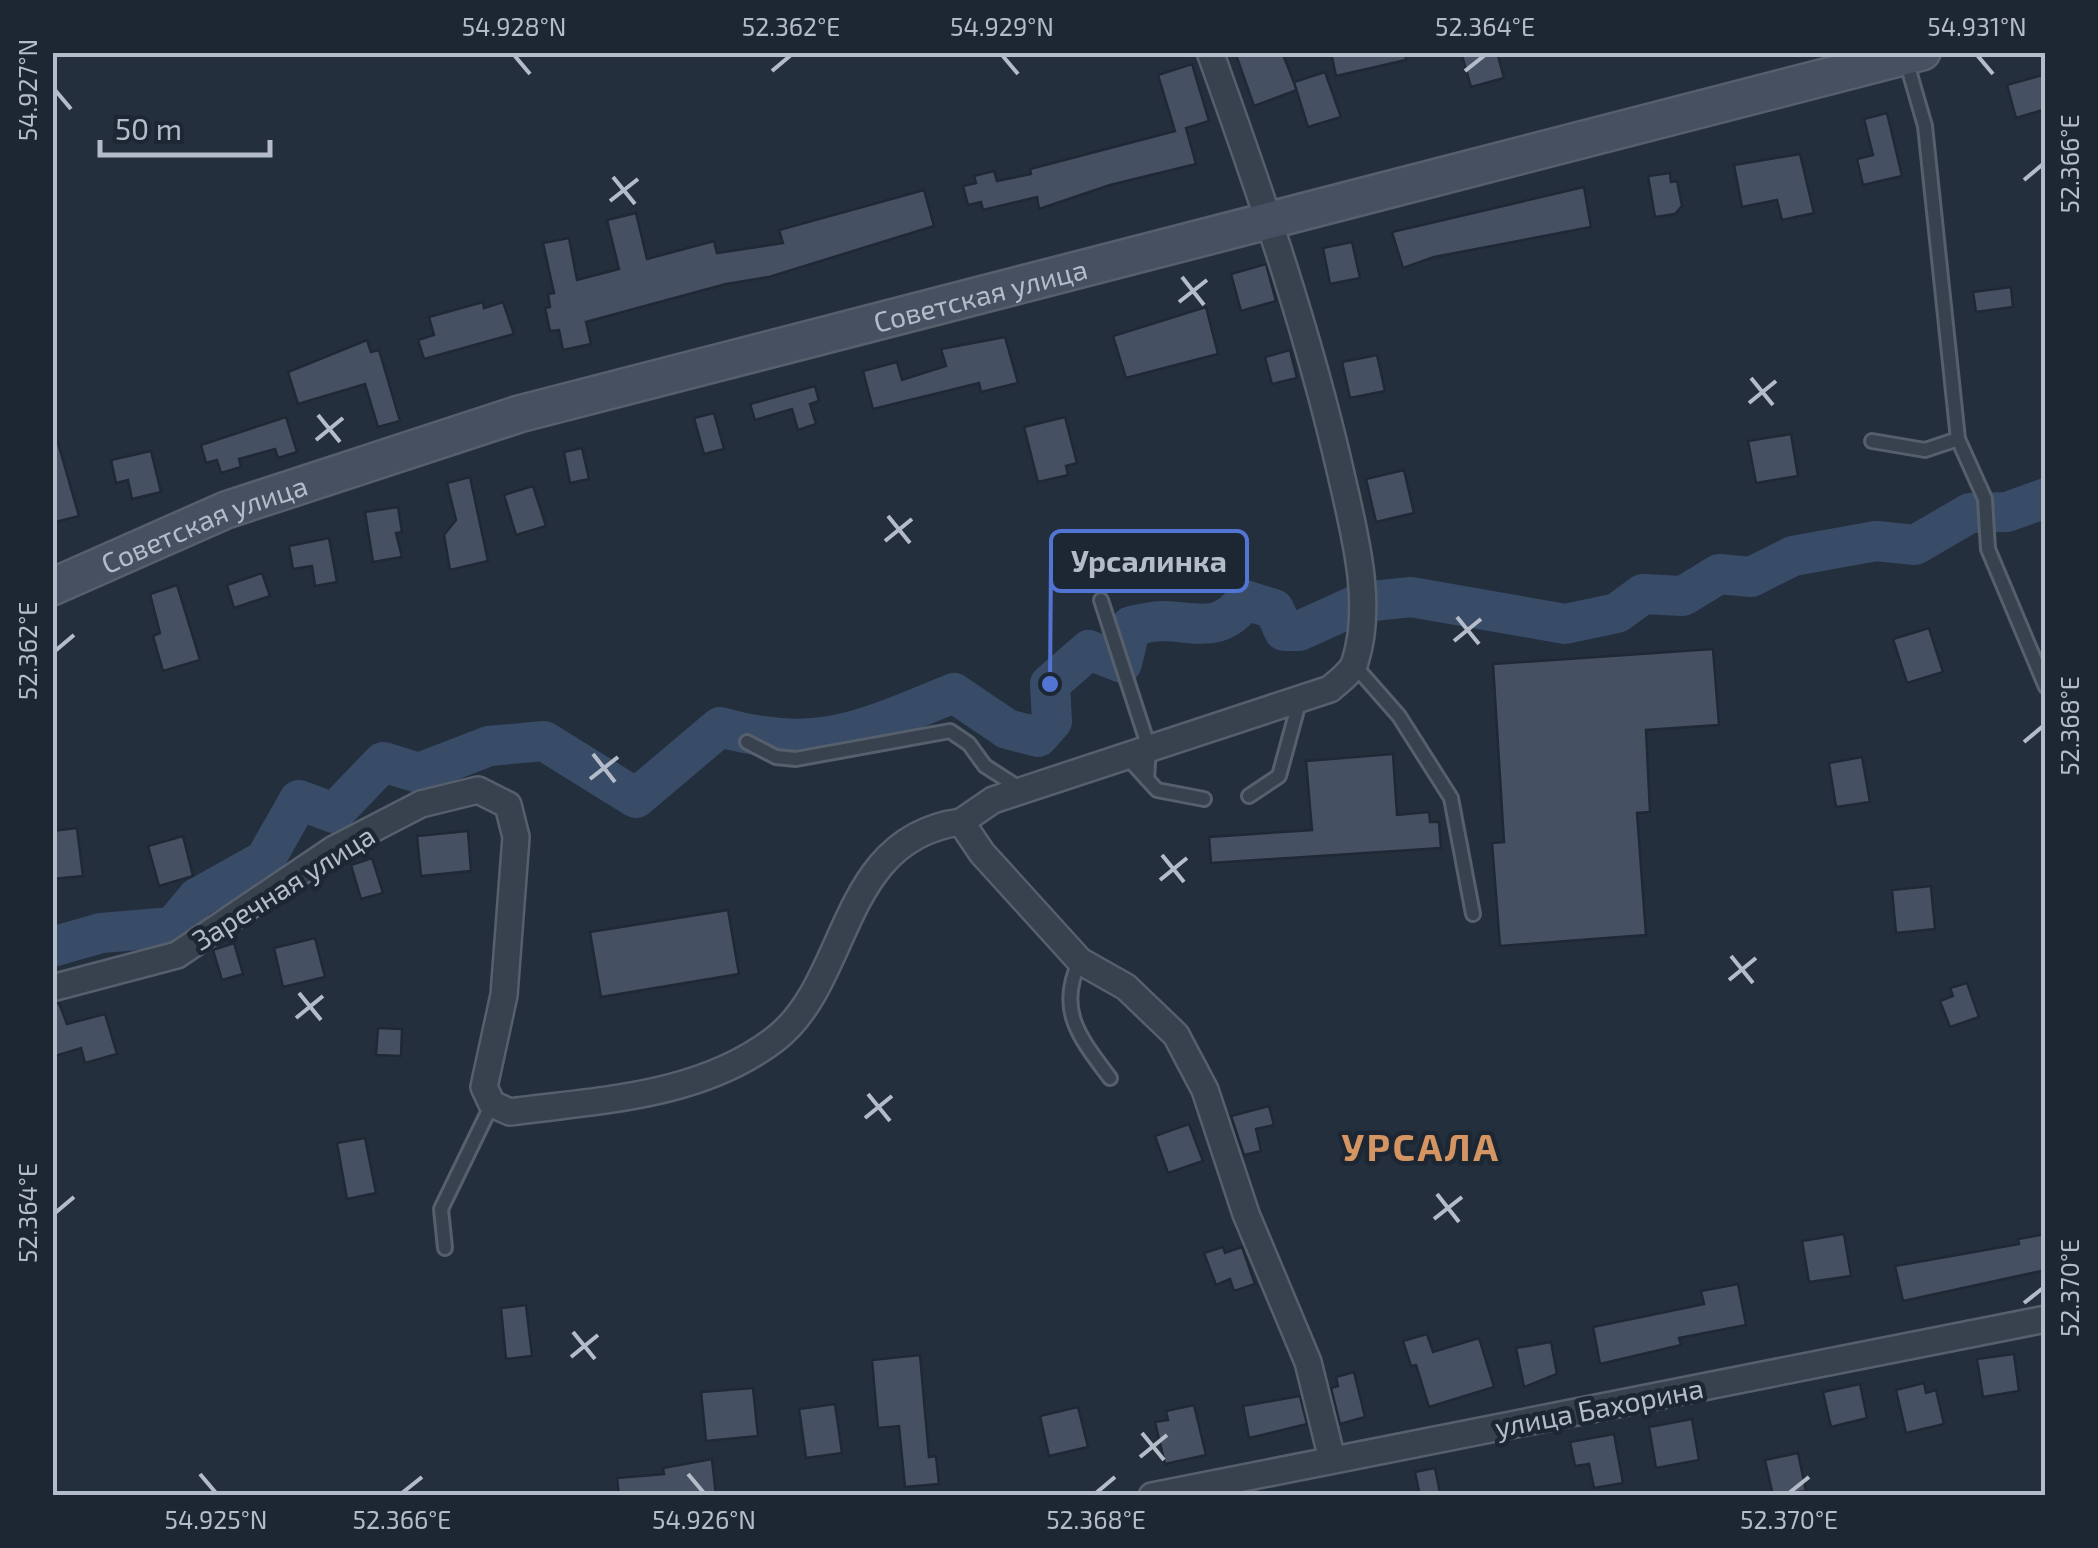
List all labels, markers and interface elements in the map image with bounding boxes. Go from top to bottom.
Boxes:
text: 54.928°N [462,11,566,41]
text: 52.362°E [742,11,840,41]
text: 54.929°N [950,11,1054,41]
text: 52.364°E [1435,11,1535,41]
text: 54.931°N [1927,11,2027,41]
text: 54.927°N [12,39,42,141]
scale bar [100,95,270,157]
text: 50 m [115,110,182,146]
text: 52.366°E [2054,115,2084,213]
street label: Советская улица [870,251,1091,339]
street label: Советская улица [96,468,311,580]
callout: Урсалинка [1051,531,1247,591]
text: Урсалинка [1071,542,1227,578]
text: 52.362°E [12,602,42,700]
text: 52.368°E [2054,676,2084,776]
street label: Заречная улица [186,817,380,957]
district label: УРСАЛА [1342,1123,1500,1169]
text: 52.364°E [12,1163,42,1263]
text: 52.370°E [2054,1239,2084,1337]
street label: улица Бахорина [1492,1370,1706,1444]
text: 54.925°N [165,1504,267,1534]
text: 52.366°E [353,1504,451,1534]
text: 54.926°N [652,1504,756,1534]
text: 52.368°E [1046,1504,1146,1534]
text: 52.370°E [1740,1504,1838,1534]

